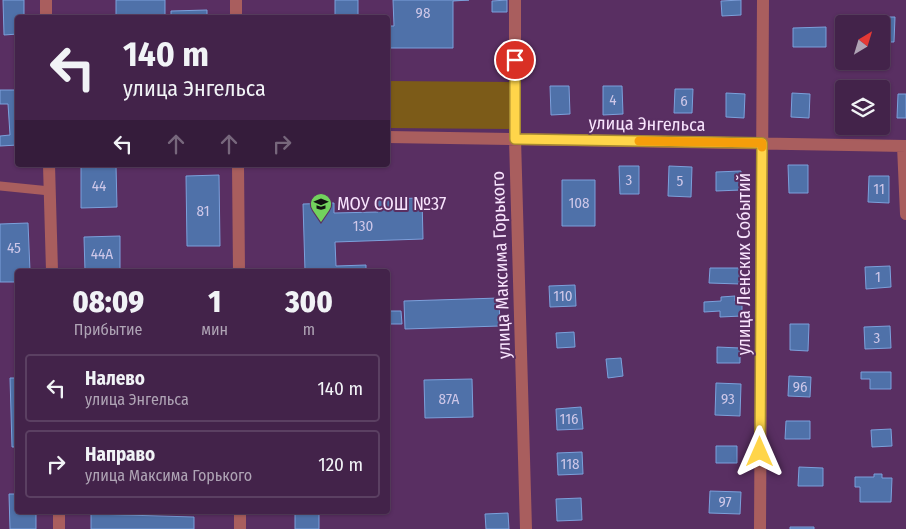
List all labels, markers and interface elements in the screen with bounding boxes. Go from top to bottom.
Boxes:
house number: 98 [416,4,430,22]
north arrow [835,15,890,70]
map controls [835,15,890,135]
text: 140 m [123,33,209,75]
icon: left [40,35,105,100]
pin [494,39,536,81]
icon: arrive [501,46,529,74]
text: улица Энгельса [123,75,266,102]
button: layers [835,80,890,135]
house number: 4 [609,91,617,109]
house number: 6 [680,92,688,110]
street label: улица Энгельса [588,112,706,136]
icon: left [109,130,137,158]
icon: ahead [162,130,190,158]
icon: ahead [215,130,243,158]
icon: right [268,130,296,158]
street label: улица Максима Горького [487,171,515,359]
house number: 3 [626,171,633,189]
house number: 5 [677,172,684,190]
street label: улица Ленских Событий [733,173,755,355]
house number: 44 [92,177,106,195]
house number: 11 [873,180,885,198]
school or university icon: МОУ СОШ №37 [309,192,333,223]
place label: МОУ СОШ №37 [337,193,446,215]
house number: 108 [568,194,590,212]
house number: 81 [197,202,209,220]
house number: 130 [353,217,373,235]
house number: 45 [7,239,21,257]
house number: 44А [91,245,113,263]
house number: 1 [875,268,881,286]
text: 08:09 [72,284,144,320]
text: 1 [208,284,221,320]
text: 300 [285,284,333,320]
house number: 110 [553,287,573,305]
text: Прибытие [74,320,142,339]
text: мин [201,320,228,339]
text: m [303,320,315,339]
house number: 3 [874,329,881,347]
text: Налево [85,367,145,390]
icon: left [42,374,70,402]
text: 140 m [317,377,363,400]
house number: 96 [793,378,807,396]
text: улица Энгельса [85,390,189,409]
house number: 87А [439,390,460,408]
house number: 93 [721,390,735,408]
house number: 116 [560,410,578,428]
position arrow [733,425,785,477]
text: Направо [85,443,155,466]
icon: right [42,450,70,478]
text: 120 m [318,453,363,476]
house number: 118 [561,455,580,473]
text: улица Максима Горького [85,466,252,485]
house number: 97 [718,493,732,511]

